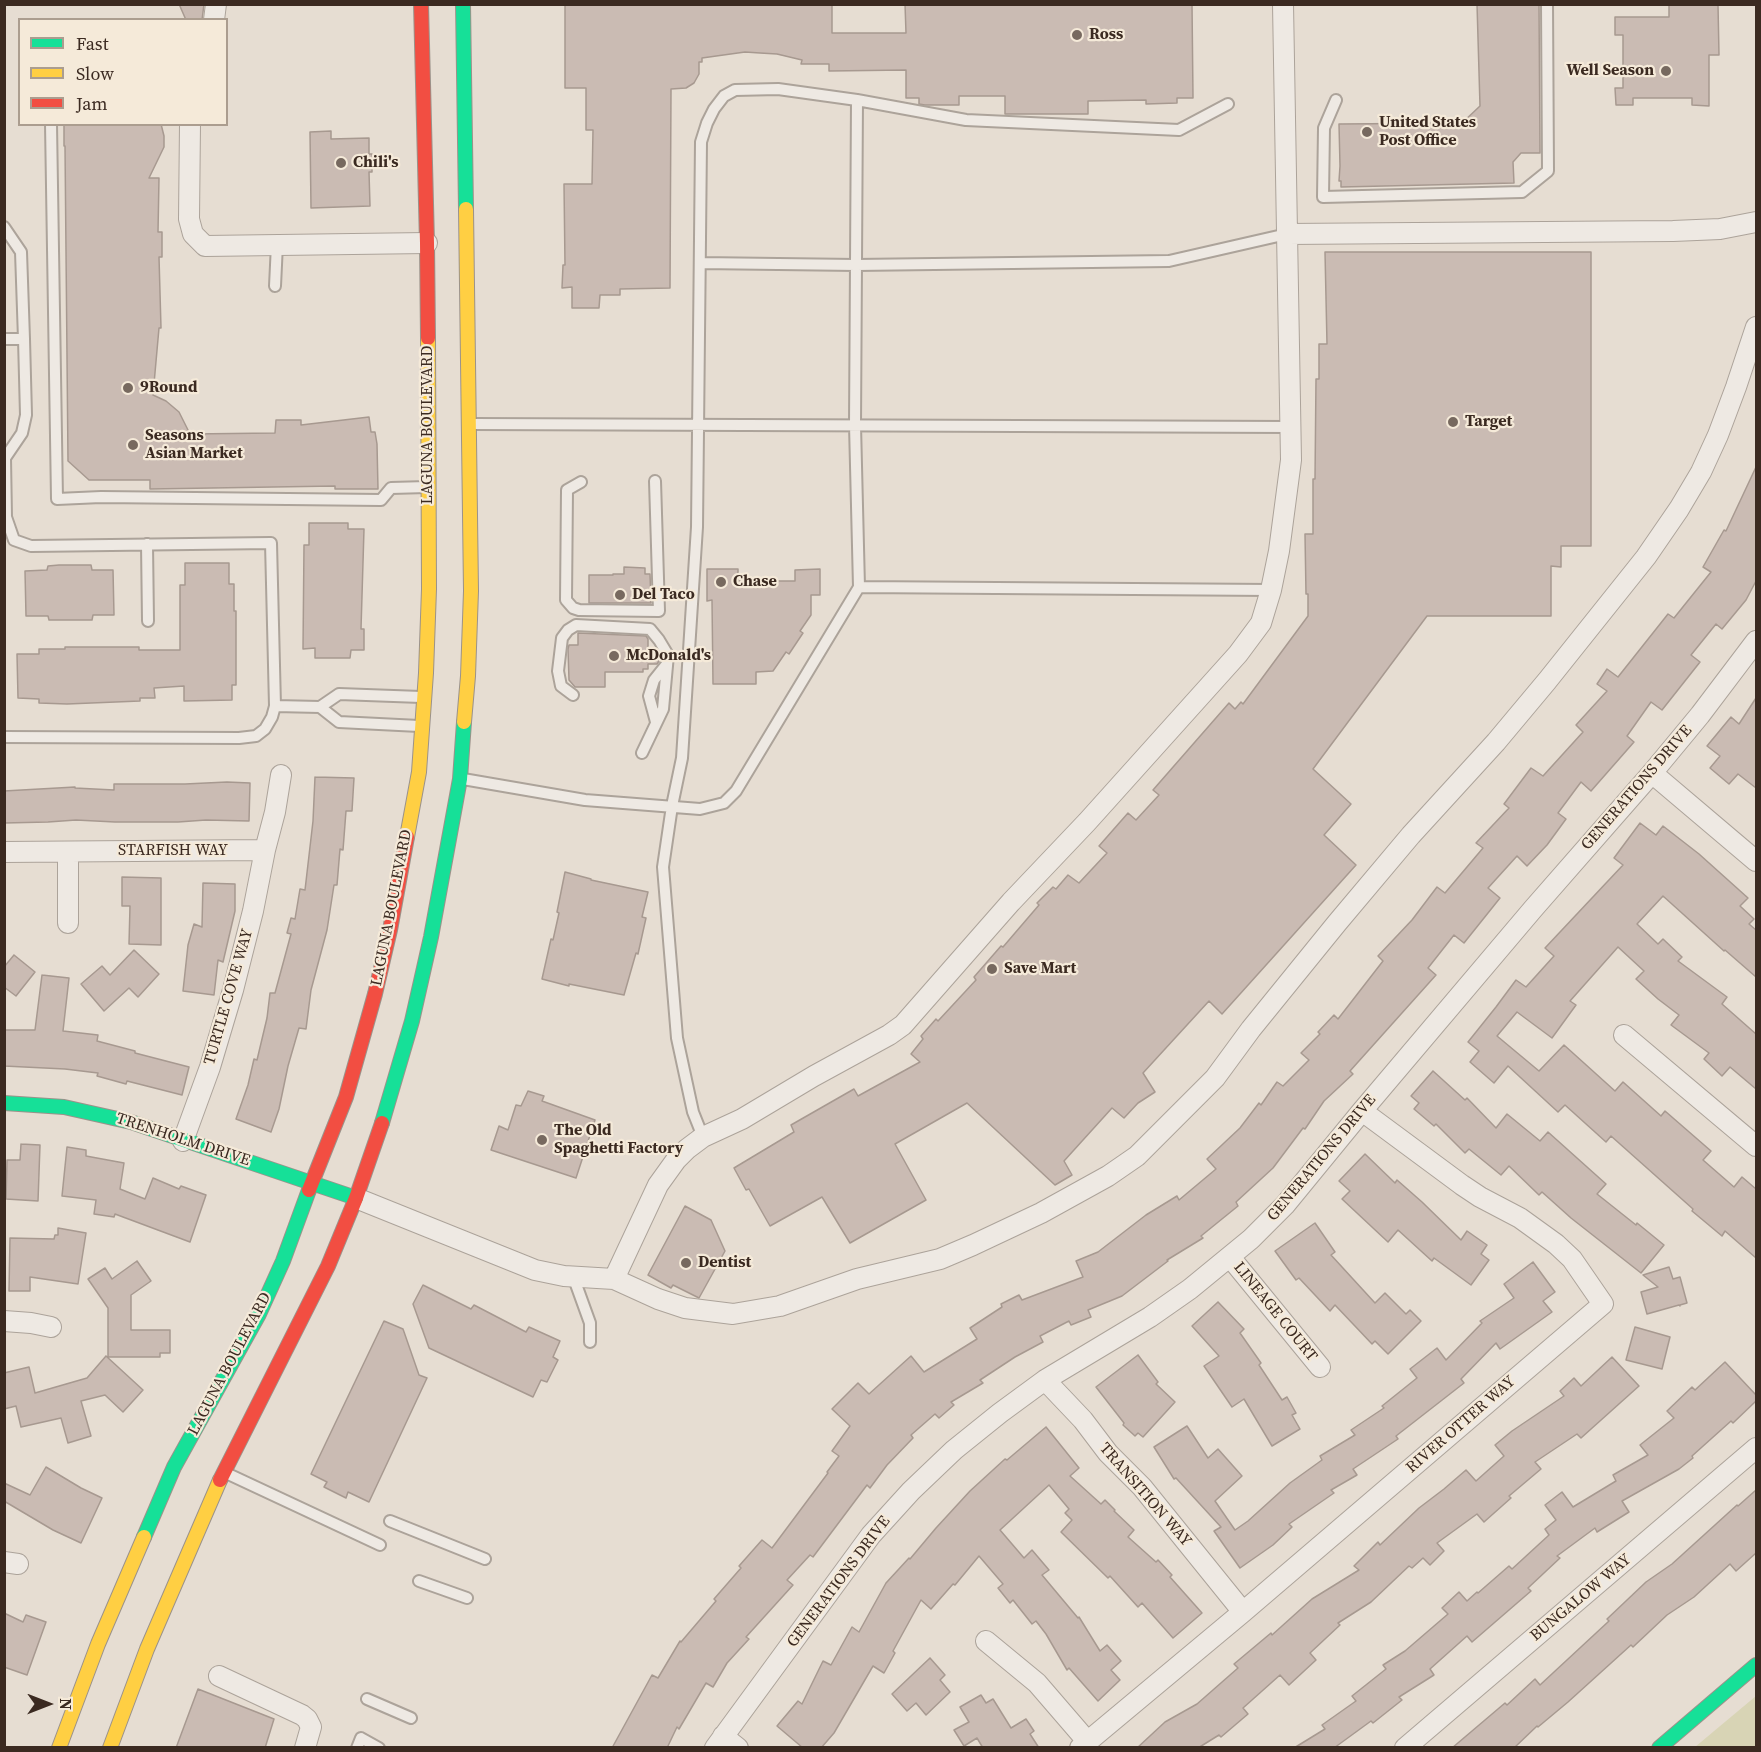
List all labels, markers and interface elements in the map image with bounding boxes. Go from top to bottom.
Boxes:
legend [18,18,228,126]
place label: Ross [1089,25,1123,45]
marker: Ross [1070,28,1084,42]
text: Fast [76,31,109,56]
text: Slow [76,61,114,86]
place label: Well Season [1566,61,1654,81]
marker: Well Season [1659,64,1673,78]
text: Jam [76,91,108,116]
place label: United States Post Office [1379,113,1476,151]
marker: United States Post Office [1360,125,1374,139]
place label: Chili's [353,153,398,173]
marker: Chili's [334,156,348,170]
street label: LAGUNA BOULEVARD [418,345,438,505]
place label: 9Round [140,378,197,398]
marker: 9Round [121,381,135,395]
place label: Target [1465,412,1512,432]
marker: Target [1446,415,1460,429]
place label: Seasons Asian Market [145,426,243,464]
marker: Seasons Asian Market [126,438,140,452]
place label: Chase [733,572,777,592]
marker: Chase [714,575,728,589]
place label: Del Taco [632,585,695,605]
marker: Del Taco [613,588,627,602]
place label: McDonald's [626,646,711,666]
marker: McDonald's [607,649,621,663]
street label: GENERATIONS DRIVE [1578,722,1696,854]
street label: LAGUNA BOULEVARD [367,828,417,988]
street label: STARFISH WAY [118,841,228,861]
street label: TURTLE COVE WAY [200,927,258,1067]
place label: Save Mart [1004,959,1076,979]
marker: Save Mart [985,962,999,976]
street label: GENERATIONS DRIVE [1263,1091,1381,1225]
street label: TRENHOLM DRIVE [114,1109,252,1171]
place label: The Old Spaghetti Factory [554,1121,683,1159]
marker: The Old Spaghetti Factory [535,1133,549,1147]
place label: Dentist [698,1253,751,1273]
marker: Dentist [679,1256,693,1270]
street label: LINEAGE COURT [1229,1258,1321,1366]
street label: LAGUNA BOULEVARD [184,1289,276,1439]
street label: RIVER OTTER WAY [1403,1372,1519,1478]
street label: TRANSITION WAY [1095,1439,1195,1551]
street label: GENERATIONS DRIVE [783,1513,895,1651]
street label: BUNGALOW WAY [1527,1550,1635,1646]
north arrow [18,1674,78,1734]
text: N [55,1698,77,1710]

